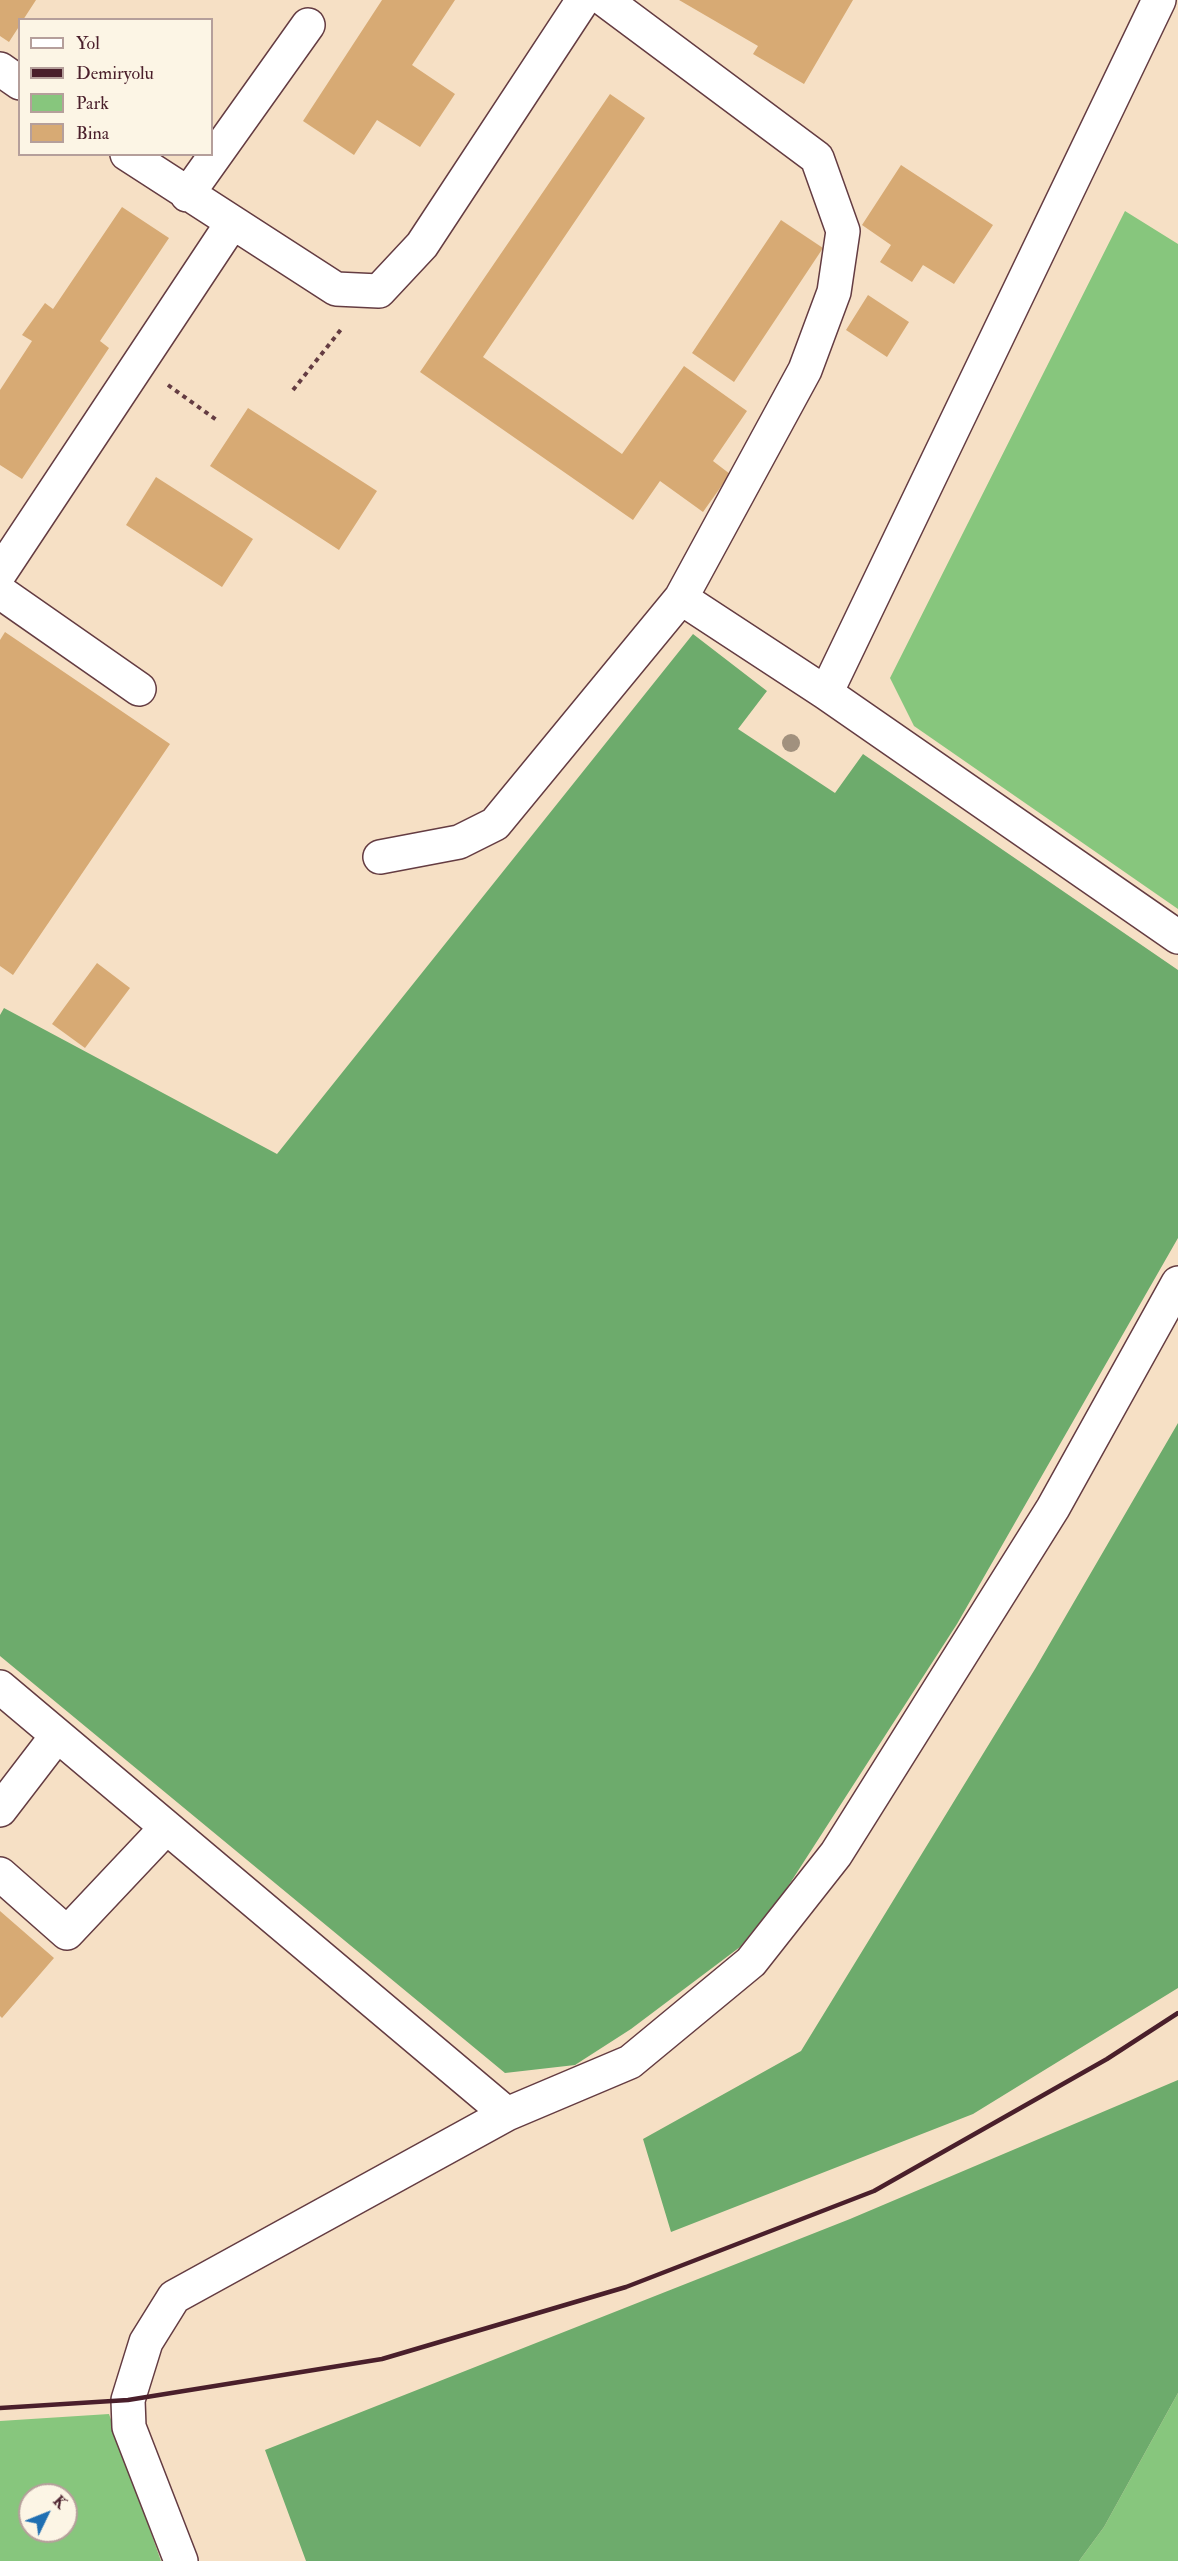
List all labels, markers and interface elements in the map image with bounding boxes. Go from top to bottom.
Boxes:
legend [18,18,213,156]
text: Yol [76,32,100,55]
text: Demiryolu [76,62,154,85]
text: Park [76,92,109,115]
text: Bina [76,122,109,145]
north arrow [18,2483,78,2543]
text: K [49,2491,71,2513]

